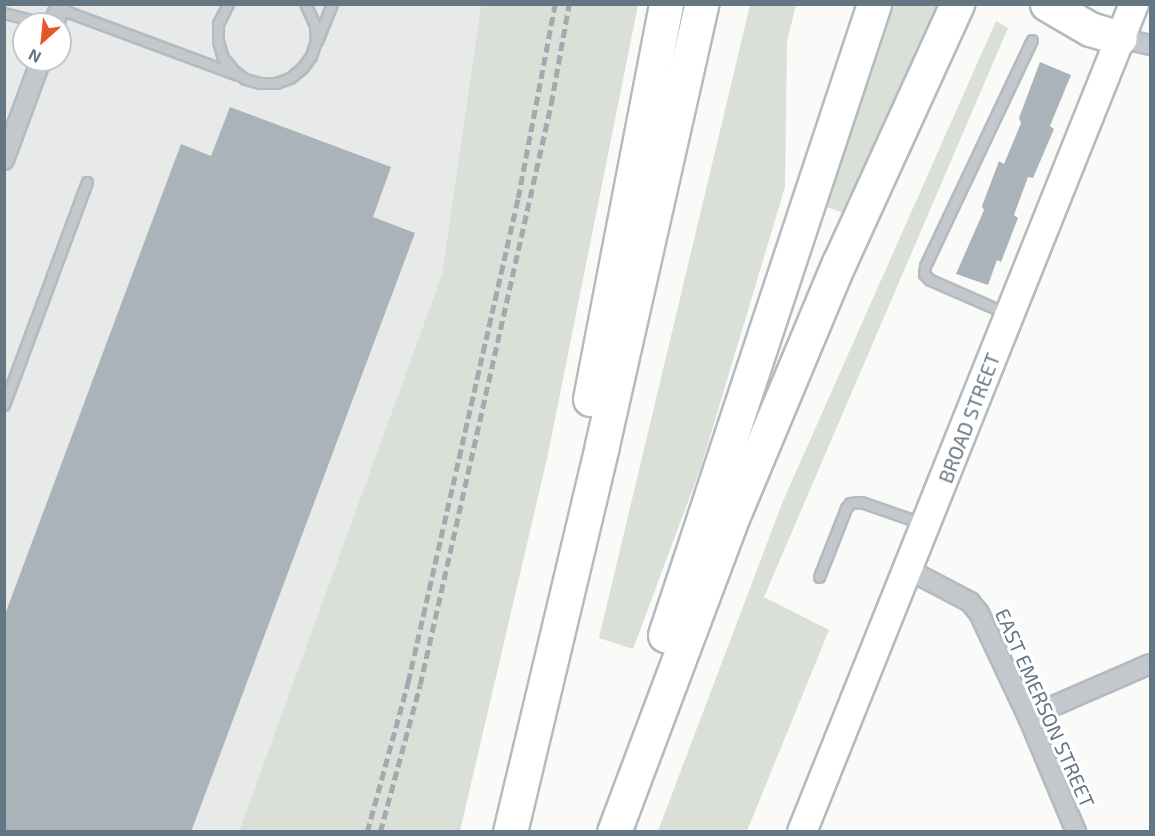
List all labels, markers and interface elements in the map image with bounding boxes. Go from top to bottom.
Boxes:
north arrow [12,12,72,72]
text: N [25,46,44,68]
street label: BROAD STREET [933,350,1005,486]
street label: EAST EMERSON STREET [990,605,1100,811]

